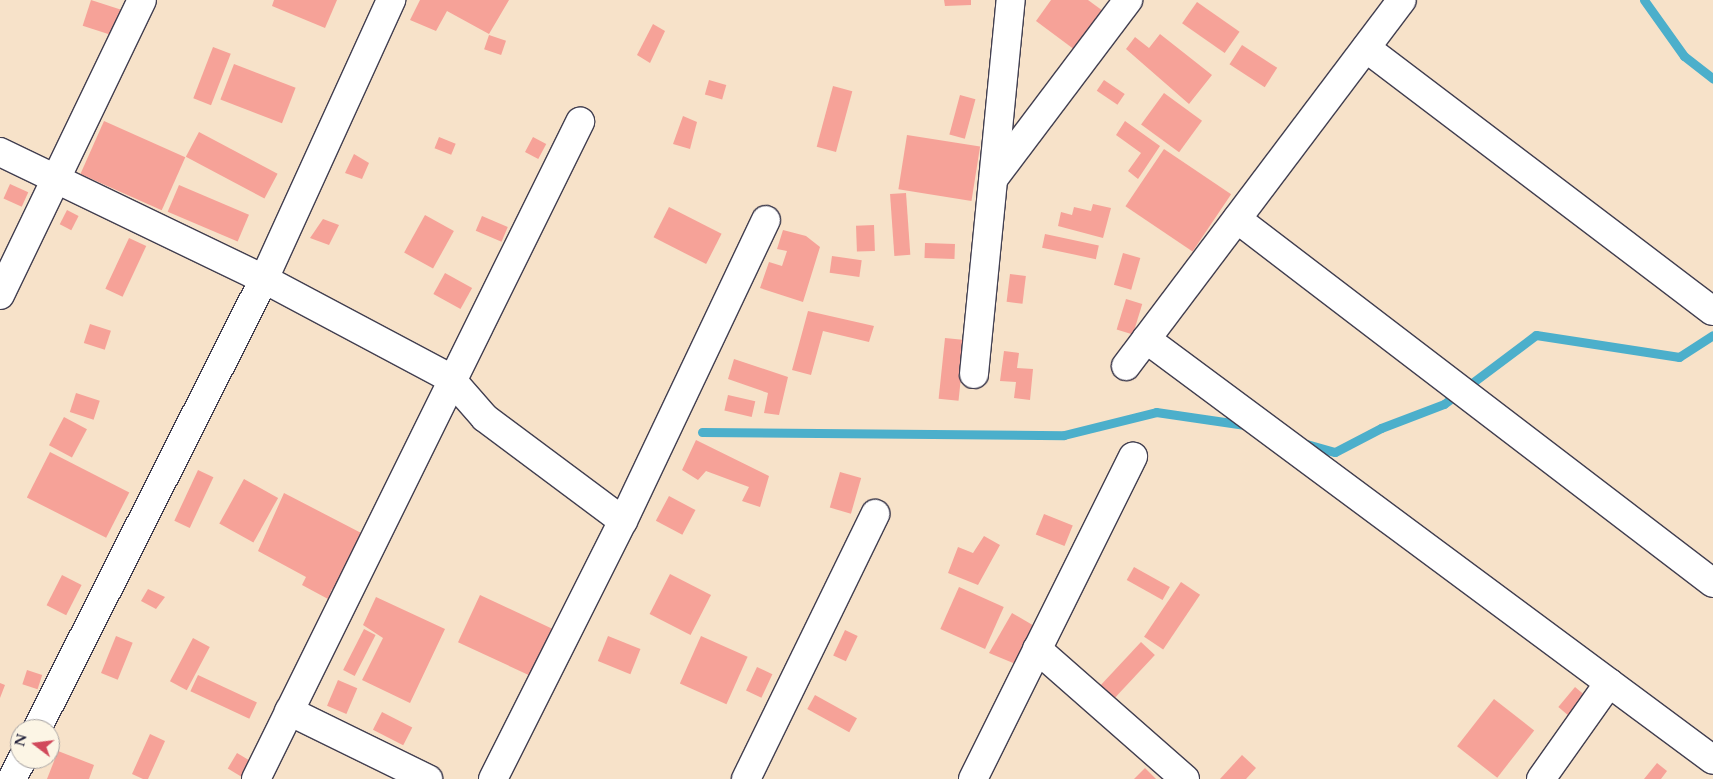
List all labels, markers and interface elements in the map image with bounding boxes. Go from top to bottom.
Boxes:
north arrow [10,719,60,769]
text: N [10,732,32,749]

